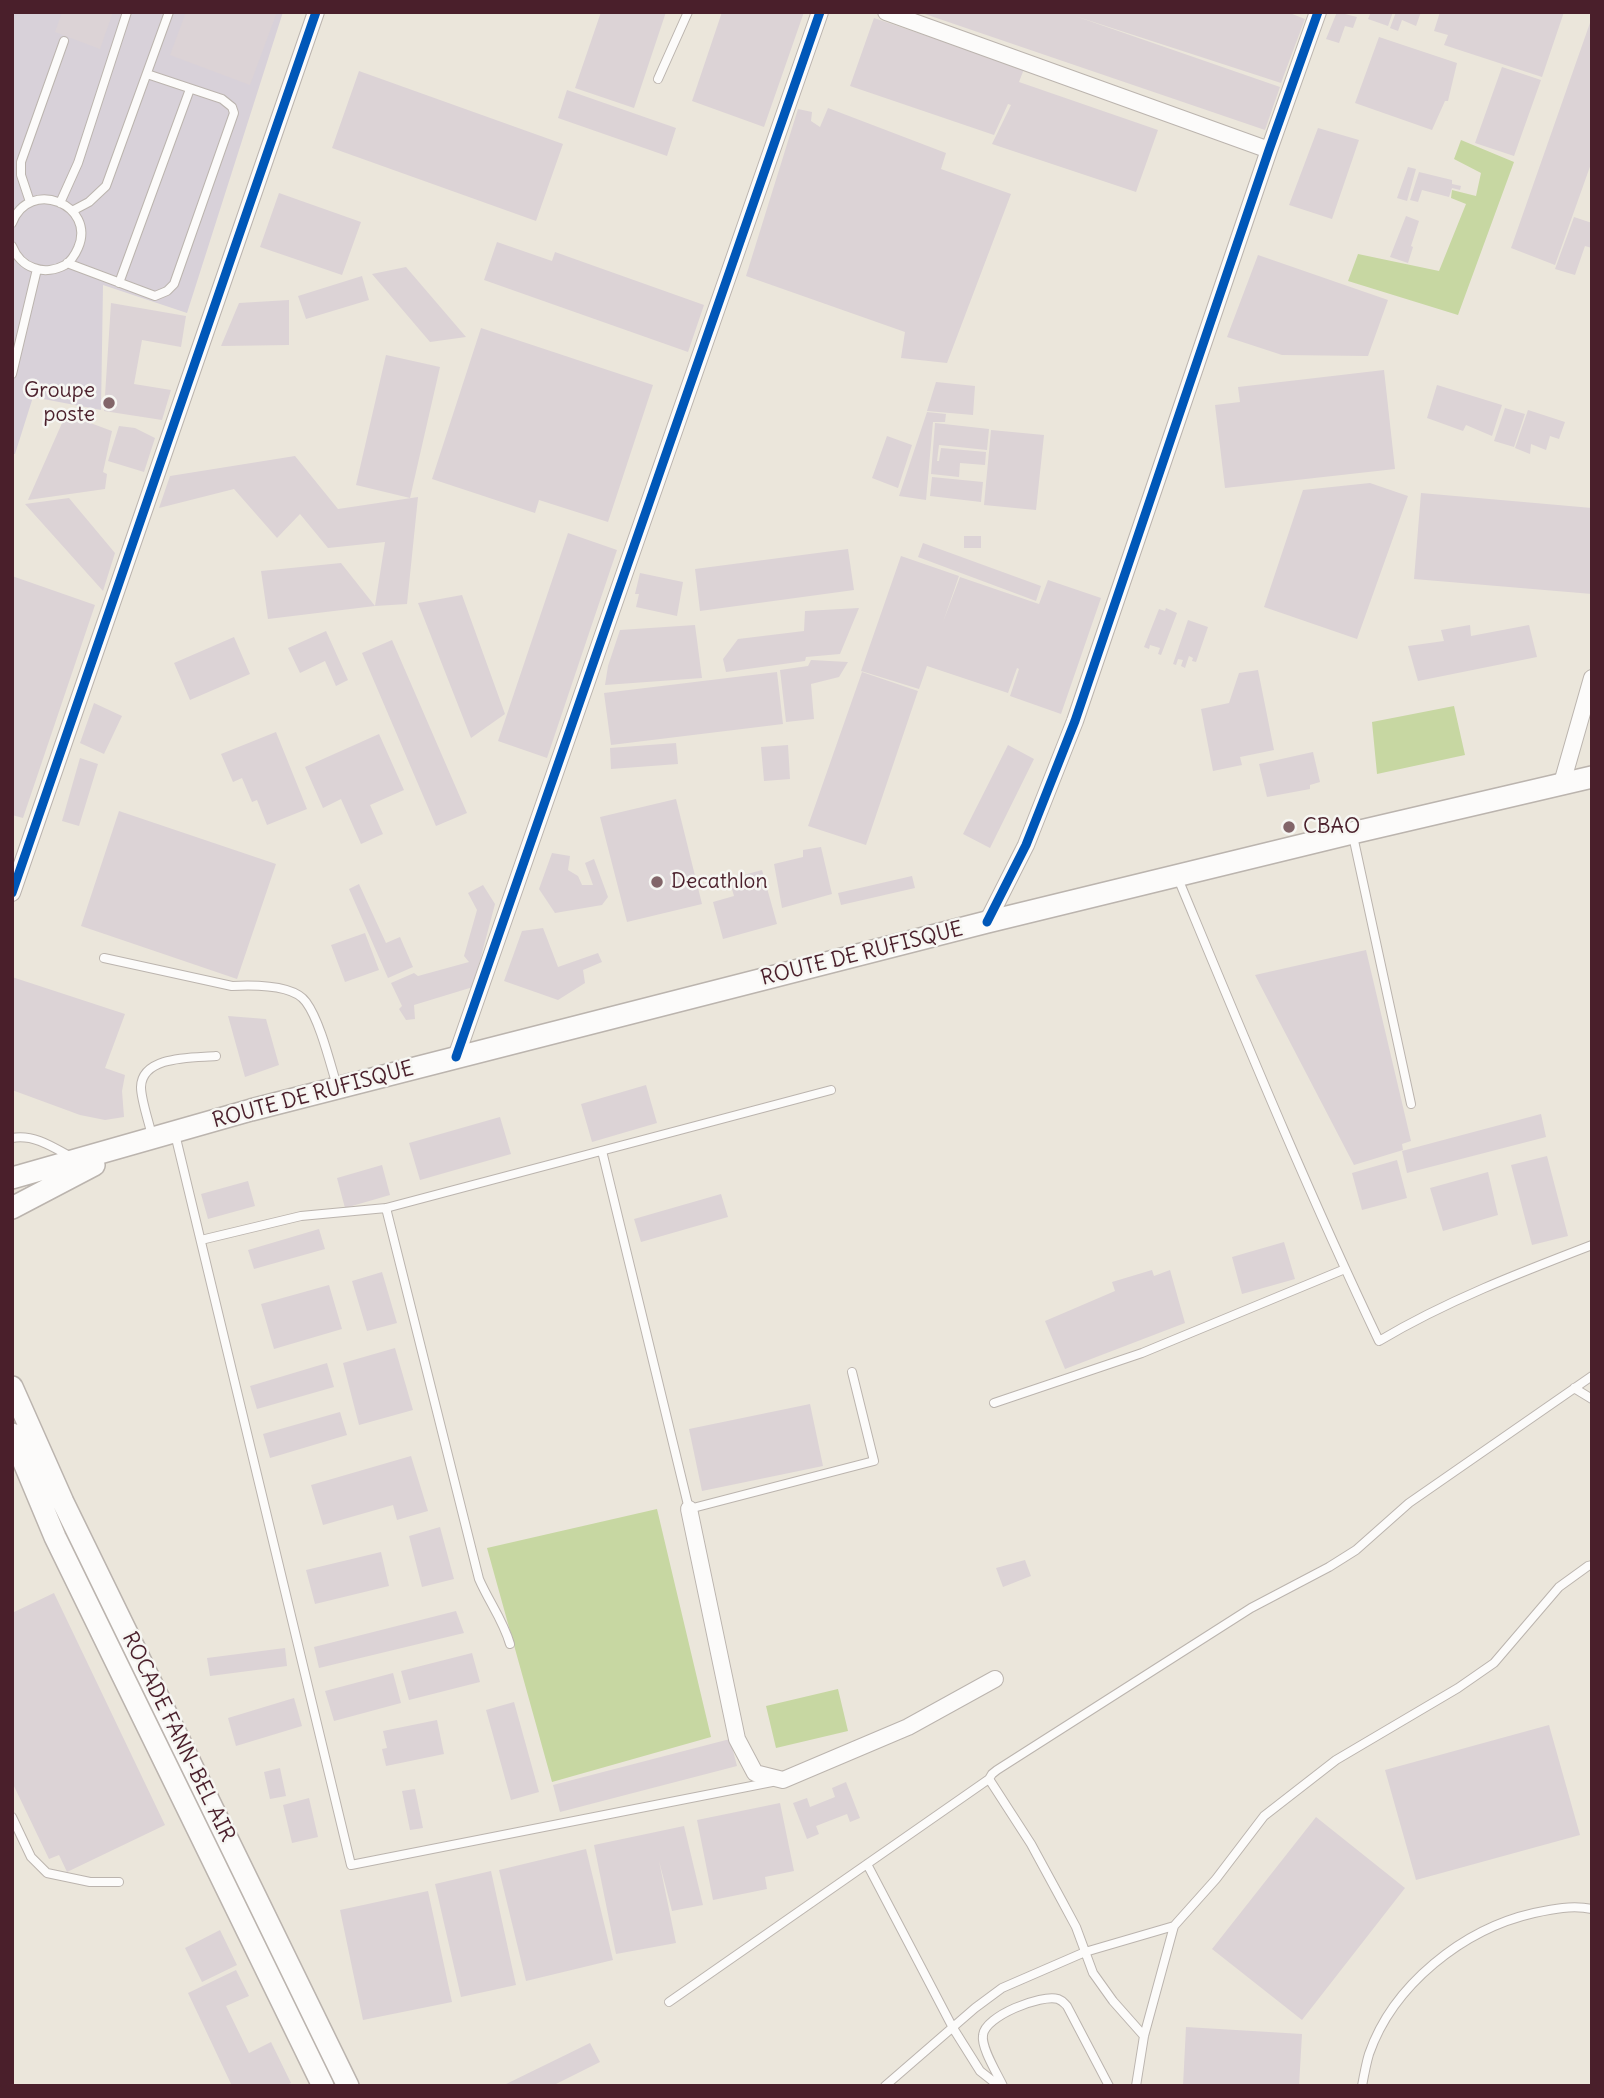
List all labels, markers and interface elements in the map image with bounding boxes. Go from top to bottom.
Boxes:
place label: Groupe poste [24,378,95,428]
marker: Groupe poste [101,395,117,411]
place label: CBAO [1303,814,1360,840]
marker: CBAO [1281,819,1297,835]
place label: Decathlon [671,869,768,895]
marker: Decathlon [649,874,665,890]
street label: ROUTE DE RUFISQUE [758,917,966,991]
street label: ROUTE DE RUFISQUE [210,1056,416,1134]
street label: ROCADE FANN-BEL AIR [116,1628,240,1846]

